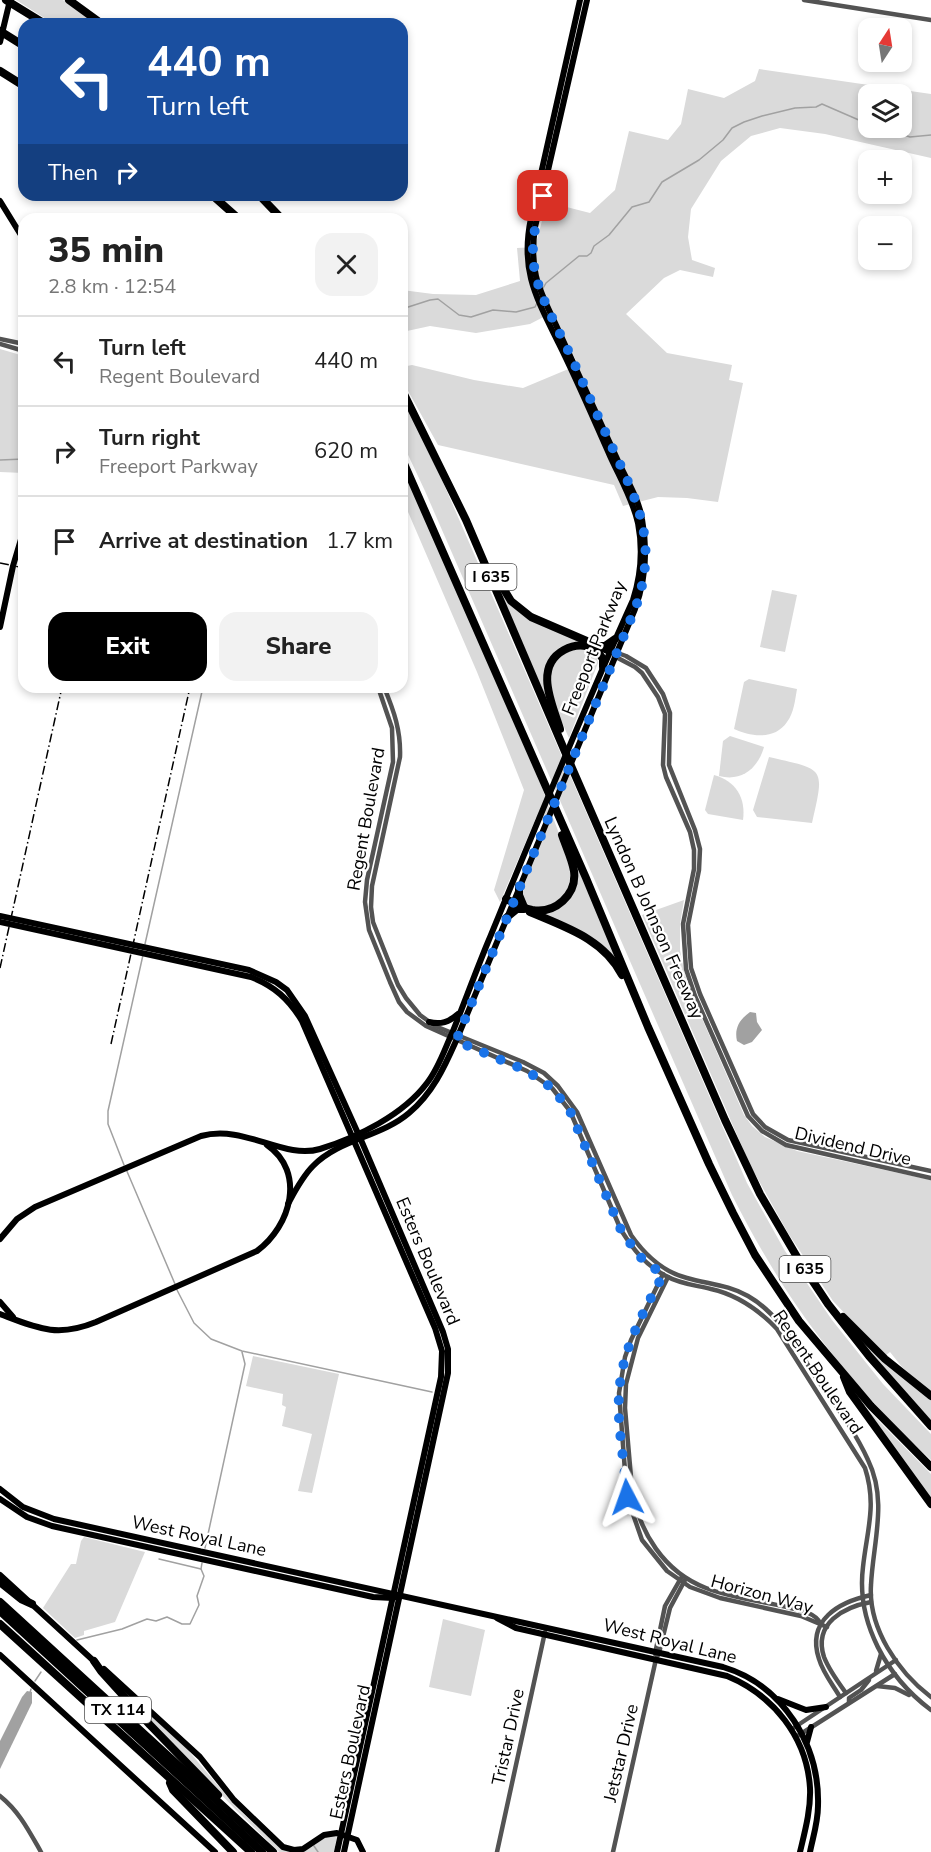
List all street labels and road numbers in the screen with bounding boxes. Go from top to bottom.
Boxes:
road number: I 635 [466,564,516,590]
street label: Freeport Parkway [556,577,632,719]
street label: Regent Boulevard [342,745,390,893]
street label: Lyndon B Johnson Freeway [598,813,710,1024]
street label: Dividend Drive [792,1121,914,1171]
street label: Esters Boulevard [390,1193,466,1329]
road number: I 635 [780,1256,830,1282]
street label: Regent Boulevard [767,1305,869,1439]
street label: West Royal Lane [129,1510,269,1562]
street label: Horizon Way [708,1569,816,1619]
street label: West Royal Lane [601,1613,739,1669]
street label: Esters Boulevard [324,1683,376,1821]
street label: Tristar Drive [486,1686,530,1788]
road number: TX 114 [85,1697,151,1723]
street label: Jetstar Drive [598,1702,644,1805]

